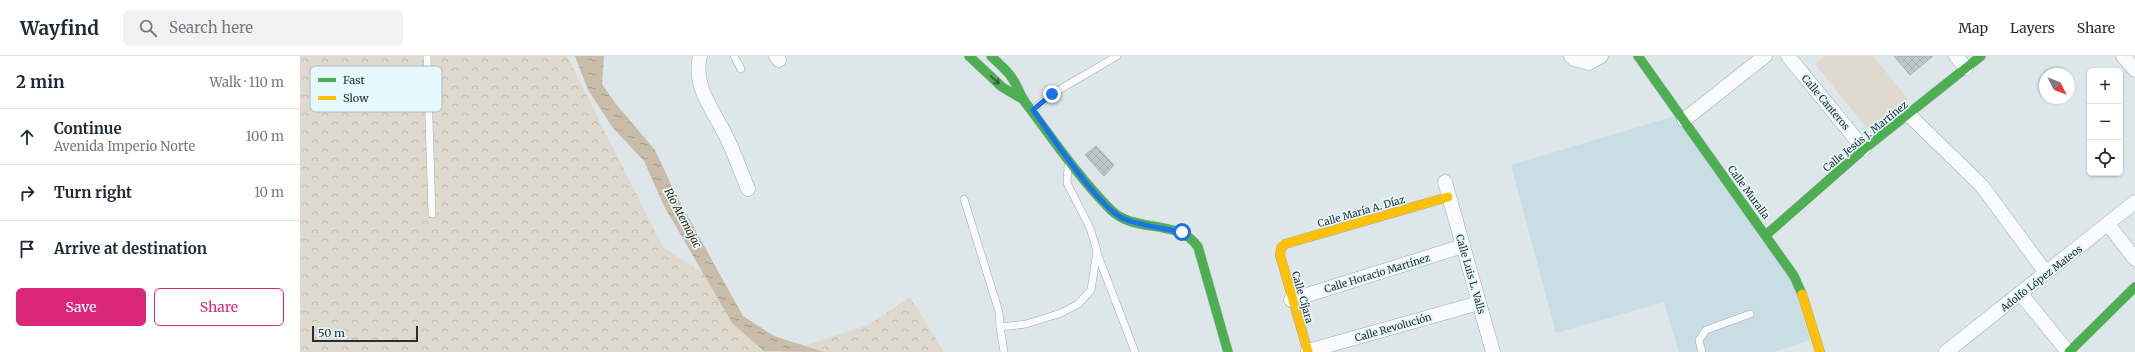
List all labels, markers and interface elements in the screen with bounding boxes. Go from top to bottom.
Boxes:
search box [123,10,403,46]
text: Wayfind [20,16,99,40]
icon: search [137,17,159,39]
text: Search here [169,18,253,37]
text: Map [1958,19,1988,37]
text: Layers [2010,19,2055,37]
text: Share [2077,19,2115,37]
legend [310,66,442,112]
north arrow [2039,68,2075,104]
map controls [2087,68,2123,176]
button: + [2087,68,2123,104]
text: 2 min [16,71,64,93]
street label: Calle Canteros [1799,72,1853,133]
text: Fast [343,73,366,87]
text: Walk · 110 m [209,74,284,91]
one-way arrow [990,75,1000,85]
route end [1043,85,1061,103]
text: Slow [343,91,369,105]
street label: Calle Jesús J. Martínez [1820,98,1911,175]
button: − [2087,104,2123,140]
text: Continue [54,119,122,138]
icon: ahead [16,126,38,148]
text: 100 m [246,128,284,145]
text: Avenida Imperio Norte [54,138,195,155]
button: locate [2087,140,2123,176]
street label: Calle Muralla [1725,163,1773,222]
icon: right [16,182,38,204]
text: Turn right [54,183,132,202]
text: 10 m [254,184,284,201]
water label: Río Atemajac [661,186,705,250]
street label: Calle María A. Díaz [1316,193,1407,230]
route start [1173,223,1191,241]
street label: Calle Luis L. Valls [1453,233,1488,316]
icon: arrive [16,238,38,260]
text: Arrive at destination [54,239,207,258]
street label: Adolfo López Mateos [1997,242,2085,315]
street label: Calle Horacio Martínez [1323,251,1432,296]
street label: Calle Cíjara [1289,270,1316,325]
button: Save [16,288,146,326]
button: Share [154,288,284,326]
street label: Calle Revolución [1353,310,1433,345]
scale bar [312,324,418,343]
text: 50 m [318,326,345,340]

